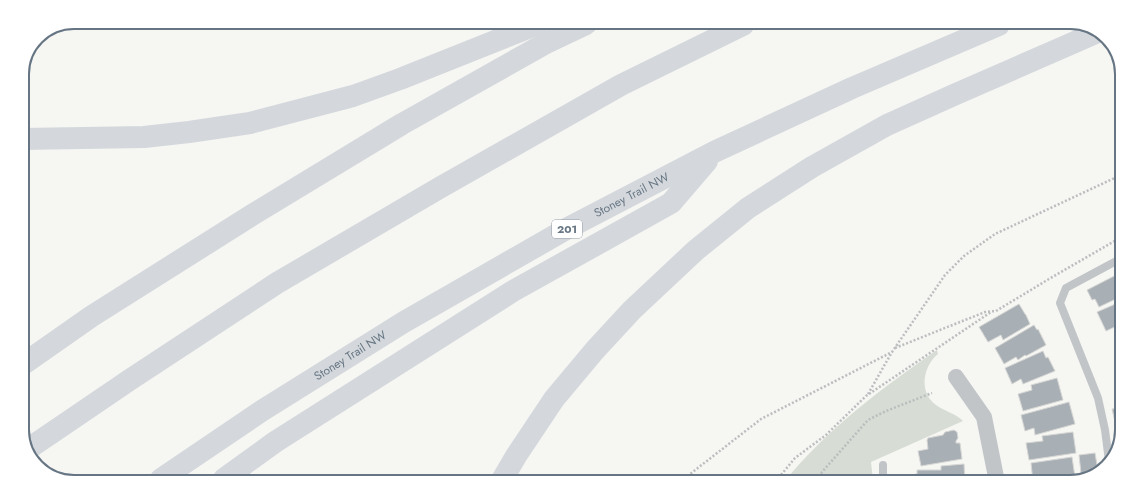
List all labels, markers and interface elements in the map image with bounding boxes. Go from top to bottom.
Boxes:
street label: Stoney Trail NW [591,168,672,222]
road number: 201 [552,220,582,238]
street label: Stoney Trail NW [311,326,390,385]

